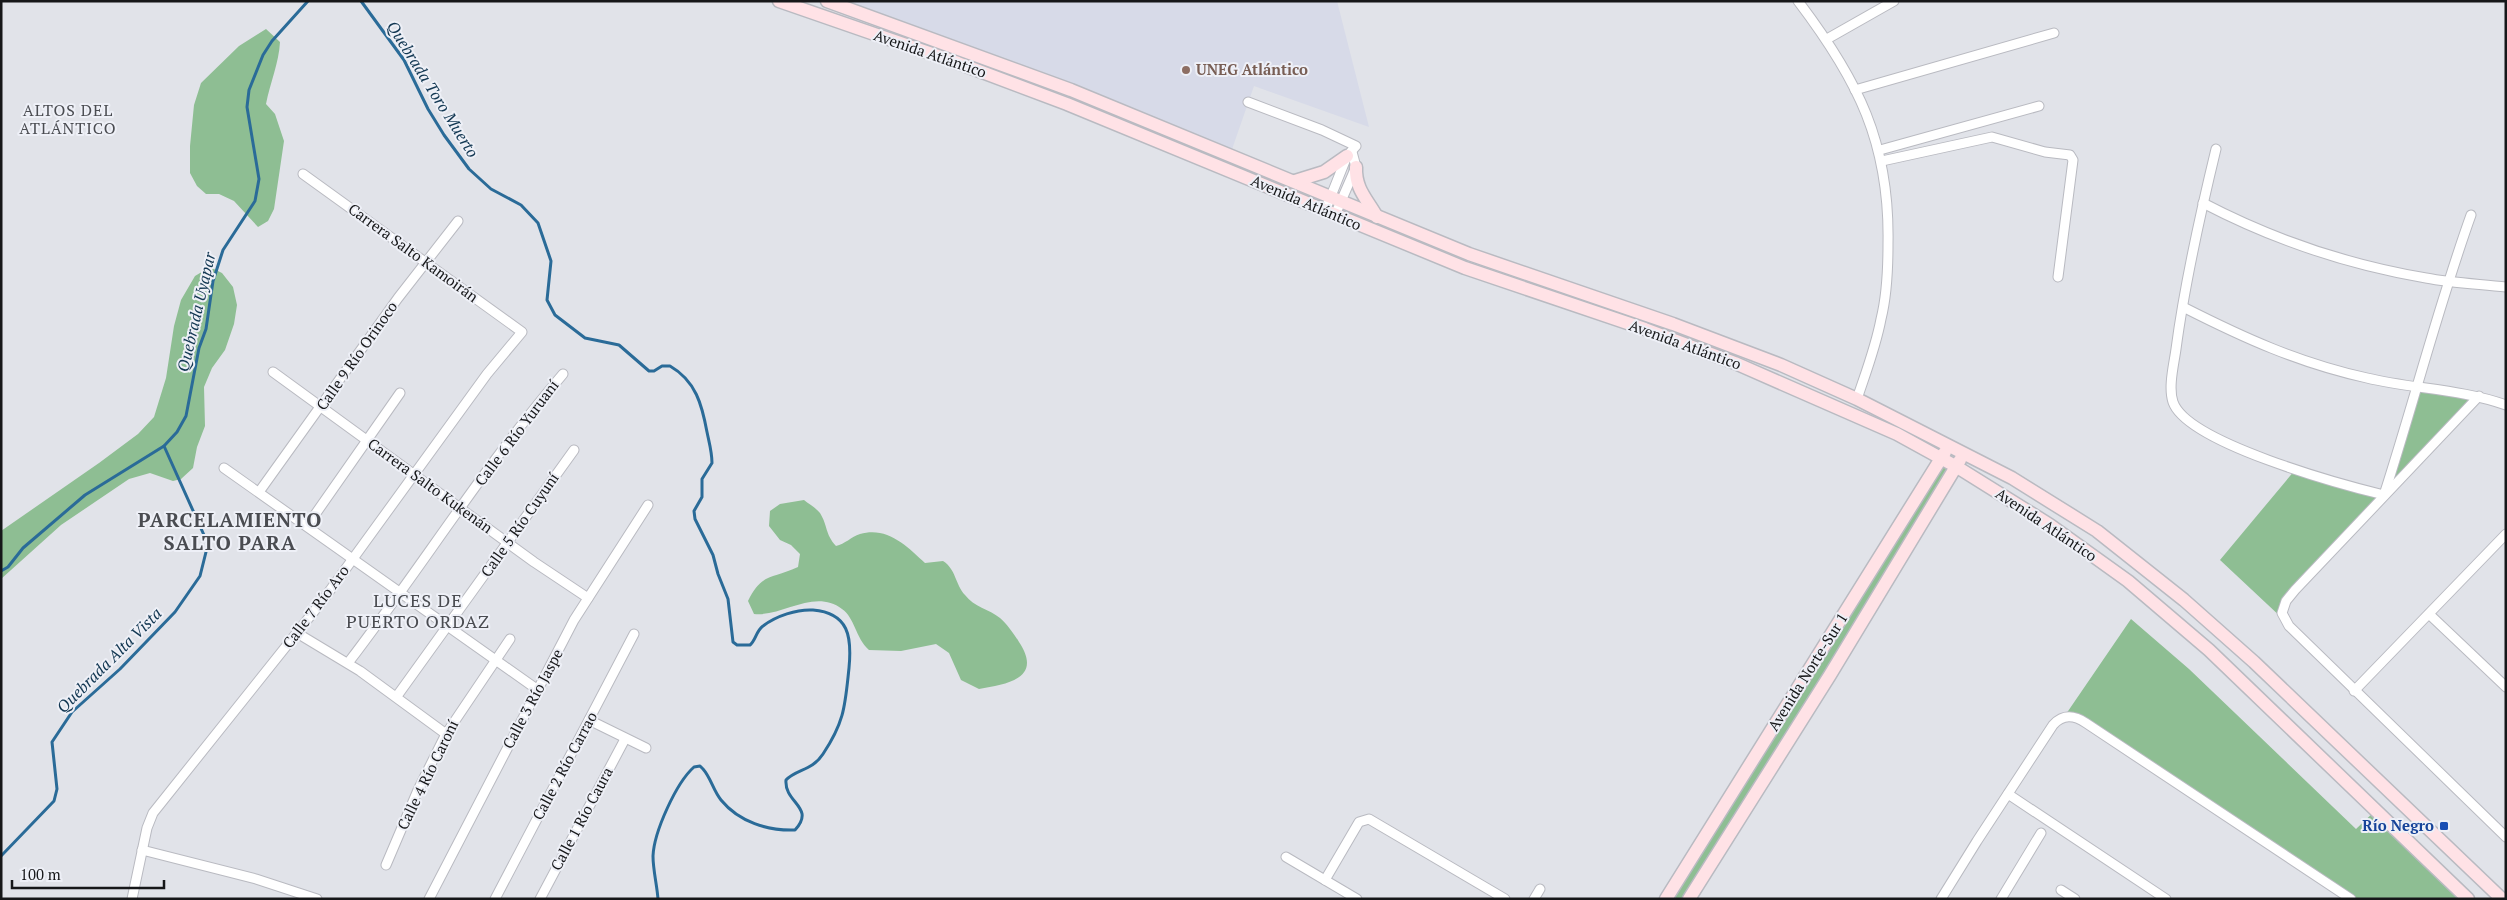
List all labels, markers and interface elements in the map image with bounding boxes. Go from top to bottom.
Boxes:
water label: Quebrada Toro Muerto [382,17,484,161]
street label: Avenida Atlántico [871,24,989,82]
place label: UNEG Atlántico [1196,59,1308,79]
marker: UNEG Atlántico [1180,64,1192,76]
district label: ALTOS DEL ATLÁNTICO [19,99,117,139]
street label: Avenida Atlántico [1248,170,1365,234]
street label: Carrera Salto Kamoirán [345,198,483,306]
water label: Quebrada Uyapar [172,249,221,374]
street label: Calle 9 Río Orinoco [311,297,401,414]
street label: Avenida Atlántico [1627,314,1744,374]
street label: Calle 6 Río Yuruaní [470,375,563,489]
street label: Carrera Salto Kukenán [364,433,497,537]
street label: Calle 5 Río Cuyuní [476,468,563,581]
street label: Avenida Atlántico [1992,483,2101,565]
district label: PARCELAMIENTO SALTO PARA [138,506,322,556]
street label: Calle 7 Río Aro [277,561,353,652]
district label: LUCES DE PUERTO ORDAZ [346,588,490,633]
water label: Quebrada Alta Vista [52,603,166,717]
street label: Avenida Norte-Sur 1 [1763,609,1852,734]
street label: Calle 3 Río Jaspe [497,645,567,752]
street label: Calle 2 Río Carrao [527,708,601,823]
street label: Calle 4 Río Caroní [392,716,463,833]
street label: Calle 1 Río Caura [545,763,617,874]
place label: Río Negro [2362,815,2434,835]
marker: Río Negro [2438,820,2450,832]
scale bar [12,858,165,890]
text: 100 m [20,864,61,884]

